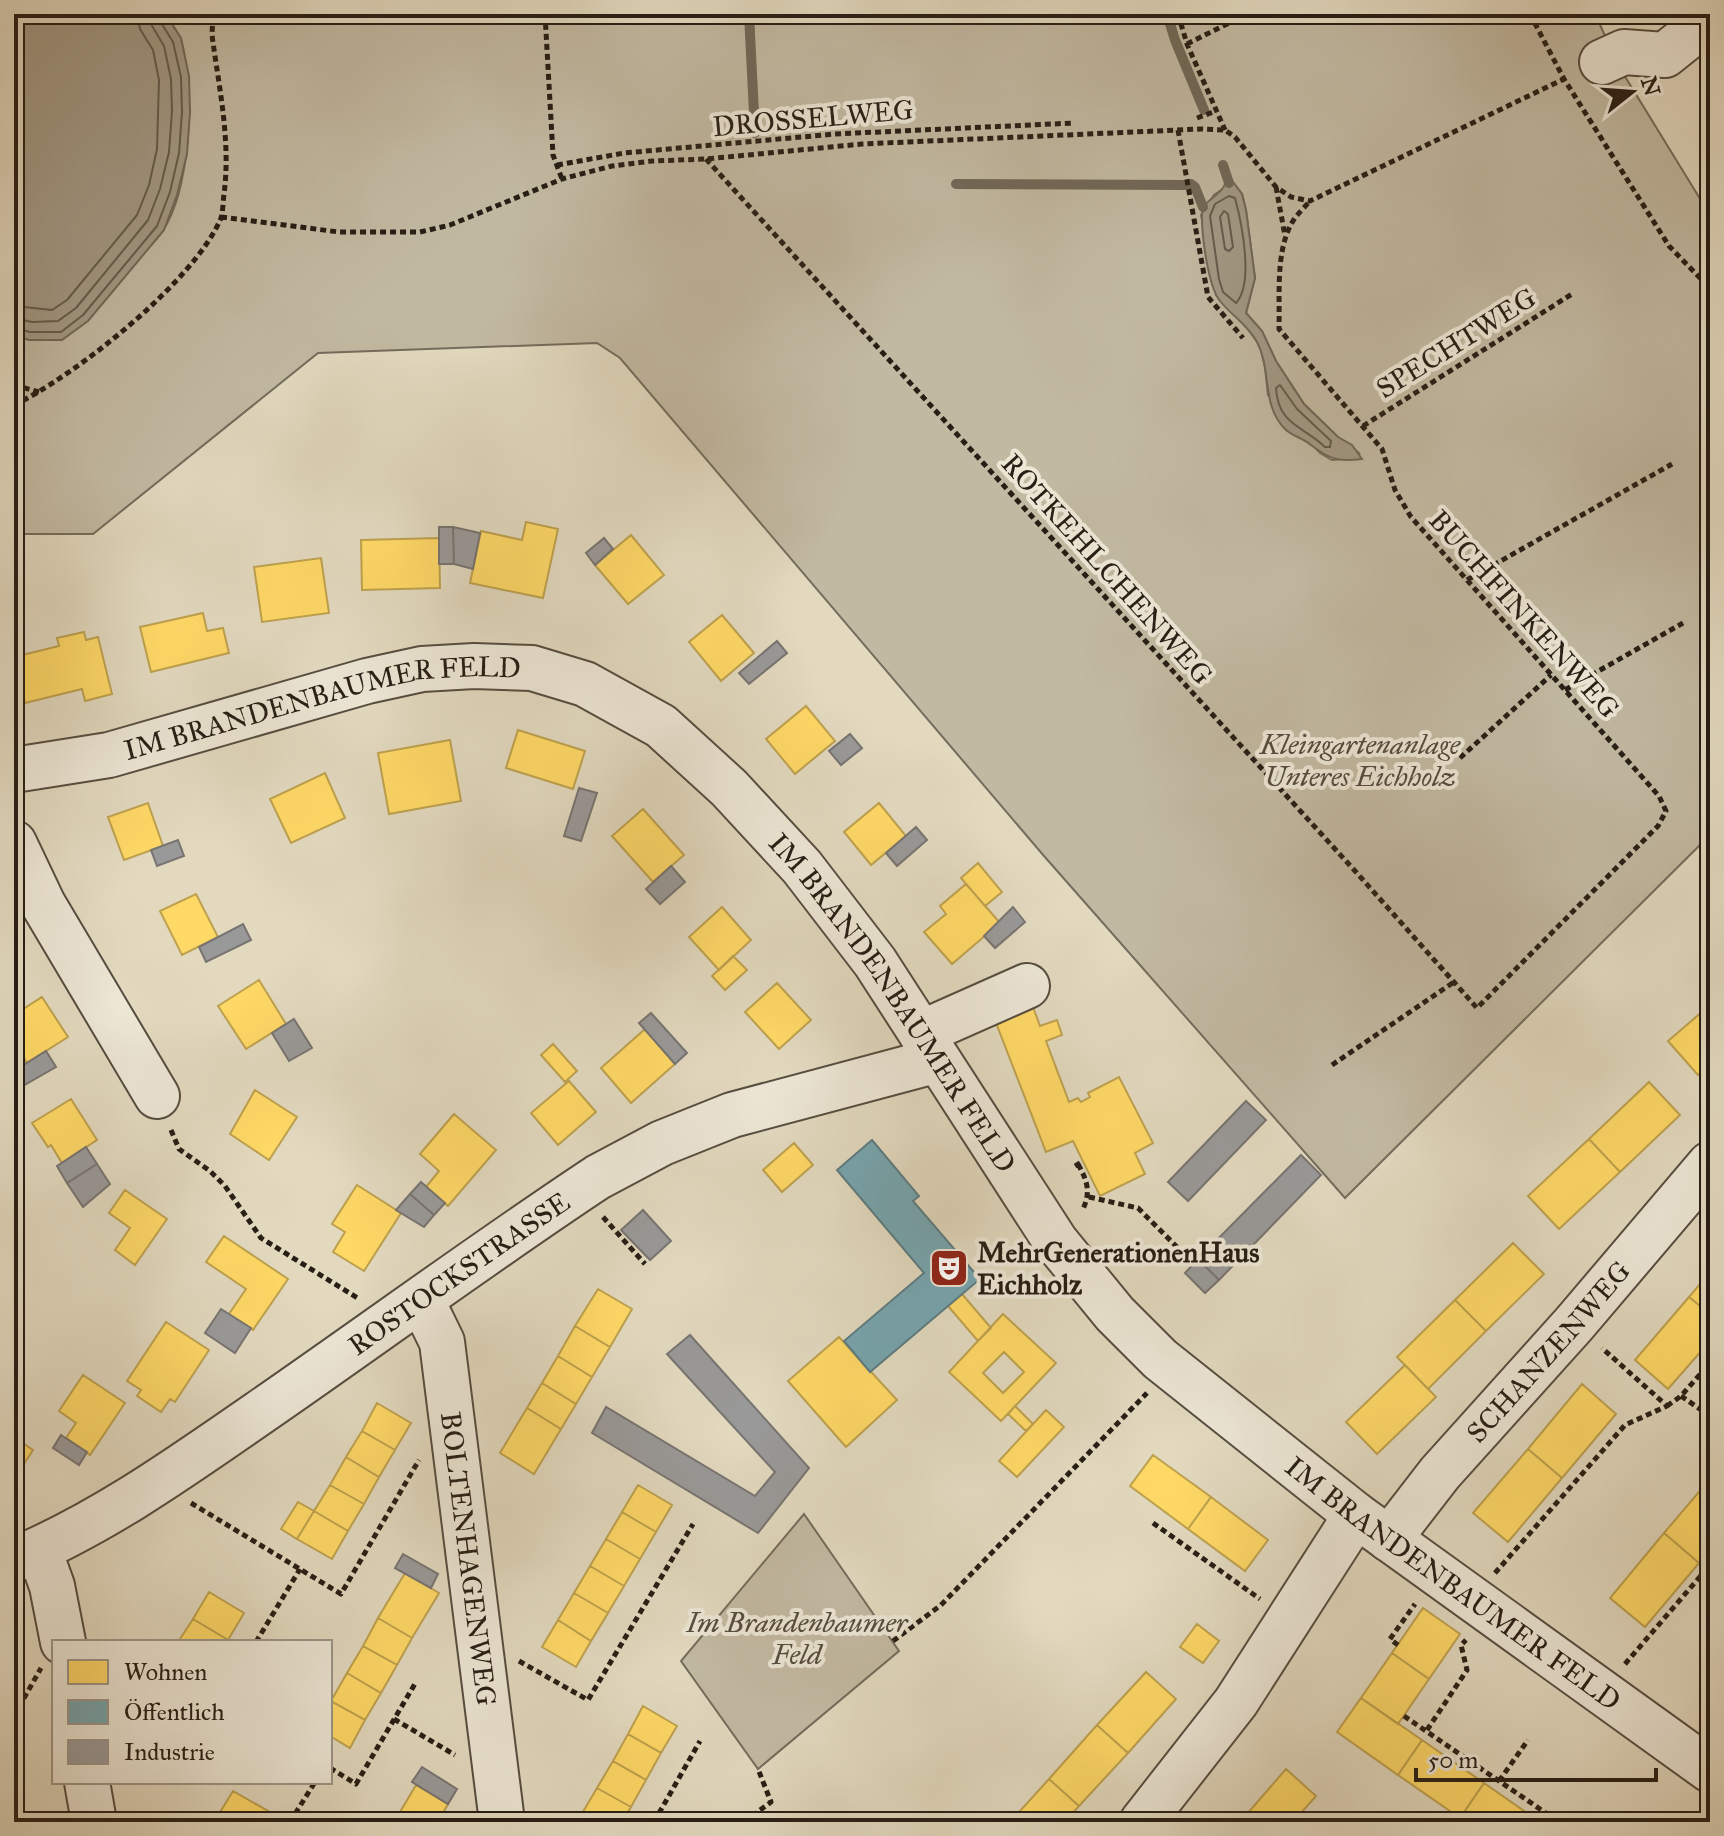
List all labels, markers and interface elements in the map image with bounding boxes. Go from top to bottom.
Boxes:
north arrow [1592,52,1672,132]
text: N [1635,73,1666,99]
street label: DROSSELWEG [711,92,915,144]
street label: SPECHTWEG [1370,280,1542,406]
street label: ROTKEHLCHENWEG [994,446,1220,692]
street label: BUCHFINKENWEG [1421,503,1627,725]
street label: IM BRANDENBAUMER FELD [120,648,521,767]
park label: Kleingartenanlage Unteres Eichholz [1258,727,1461,794]
street label: IM BRANDENBAUMER FELD [762,825,1024,1179]
street label: ROSTOCKSTRASSE [341,1184,576,1363]
place label: MehrGenerationenHaus Eichholz [977,1235,1259,1302]
theatre icon: MehrGenerationenHaus Eichholz [928,1247,970,1289]
street label: SCHANZENWEG [1459,1254,1637,1449]
street label: BOLTENHAGENWEG [433,1410,505,1708]
street label: IM BRANDENBAUMER FELD [1279,1448,1628,1718]
park label: Im Brandenbaumer Feld [685,1605,909,1672]
legend [52,1640,332,1784]
text: Wohnen [124,1657,207,1687]
text: Öffentlich [124,1697,224,1727]
scale bar [1416,1732,1656,1782]
text: Industrie [124,1737,215,1767]
text: 50 m [1428,1745,1478,1775]

